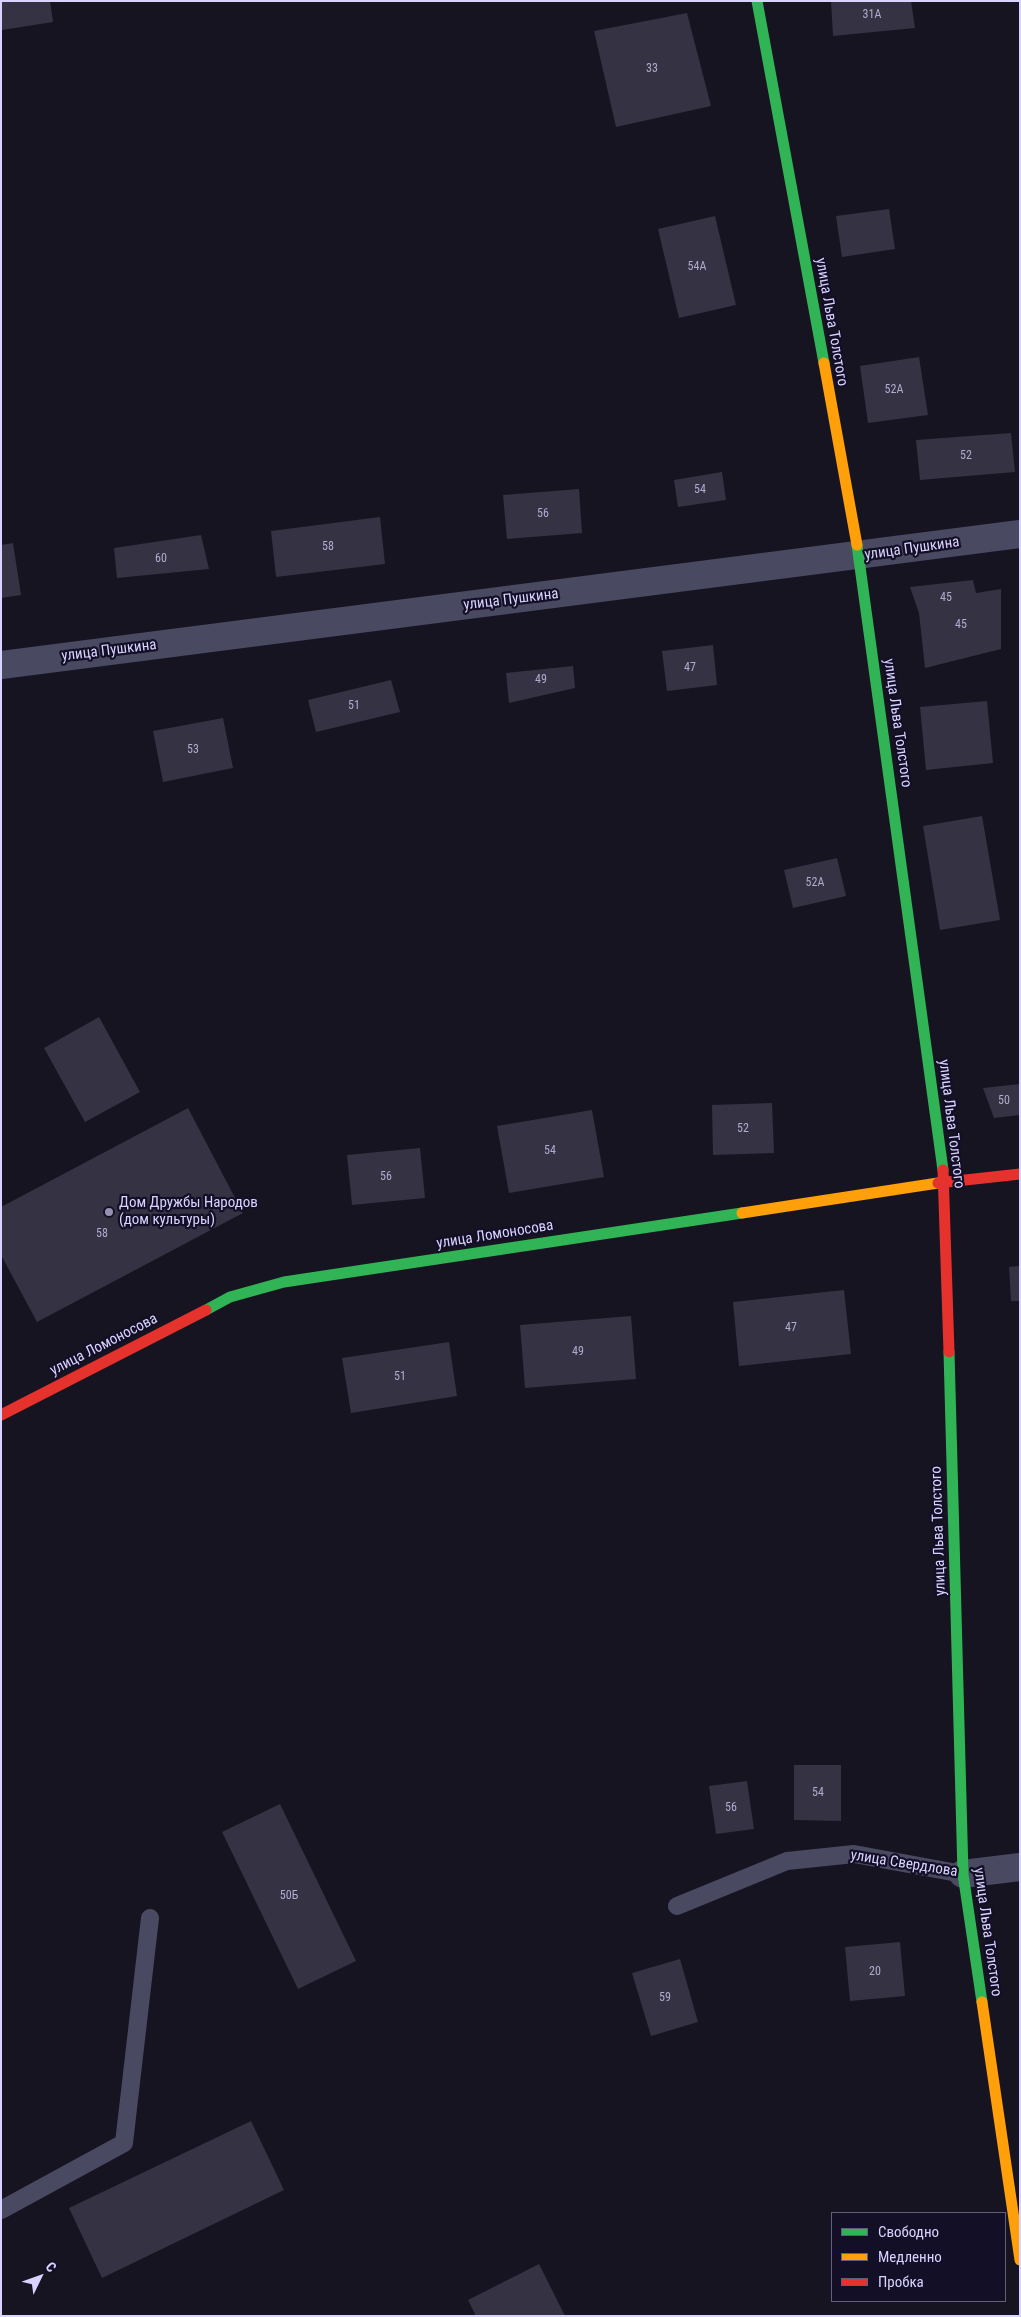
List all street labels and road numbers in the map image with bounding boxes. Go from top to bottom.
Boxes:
street label: улица Льва Толстого [811,256,851,388]
street label: улица Пушкина [863,533,961,565]
street label: улица Пушкина [463,585,559,615]
street label: улица Пушкина [61,636,157,666]
street label: улица Льва Толстого [879,657,915,789]
street label: улица Льва Толстого [934,1058,968,1190]
street label: улица Ломоносова [435,1217,555,1253]
street label: улица Ломоносова [47,1310,161,1380]
street label: улица Льва Толстого [928,1466,950,1596]
street label: улица Свердлова [849,1847,959,1881]
street label: улица Льва Толстого [969,1866,1005,1998]

